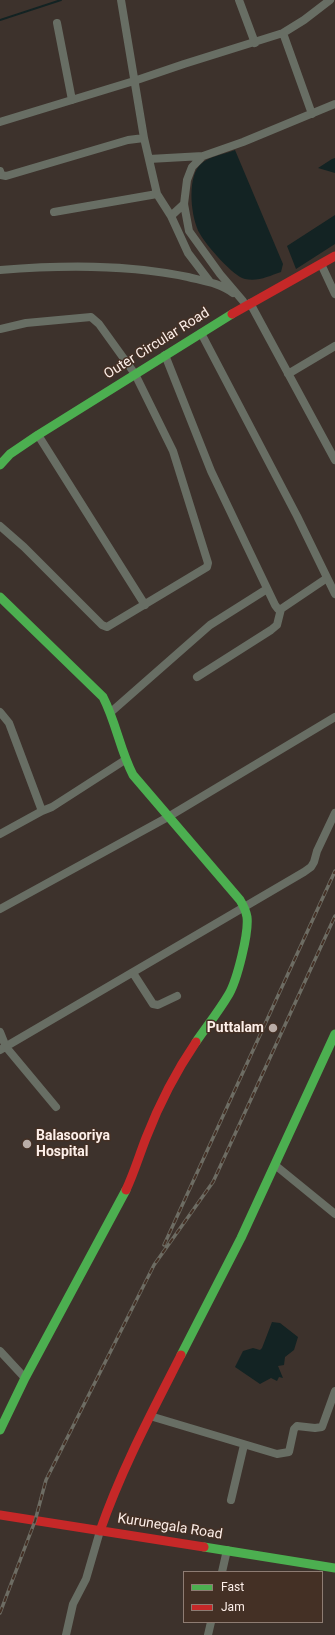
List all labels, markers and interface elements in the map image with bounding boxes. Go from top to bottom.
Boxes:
street label: Outer Circular Road [101,305,213,383]
place label: Puttalam [207,1020,264,1036]
marker: Puttalam [267,1022,279,1034]
place label: Balasooriya Hospital [36,1128,110,1160]
marker: Balasooriya Hospital [21,1138,33,1150]
street label: Kurunegala Road [116,1510,224,1544]
legend [183,1571,323,1623]
text: Fast [221,1580,244,1594]
text: Jam [221,1600,245,1614]

